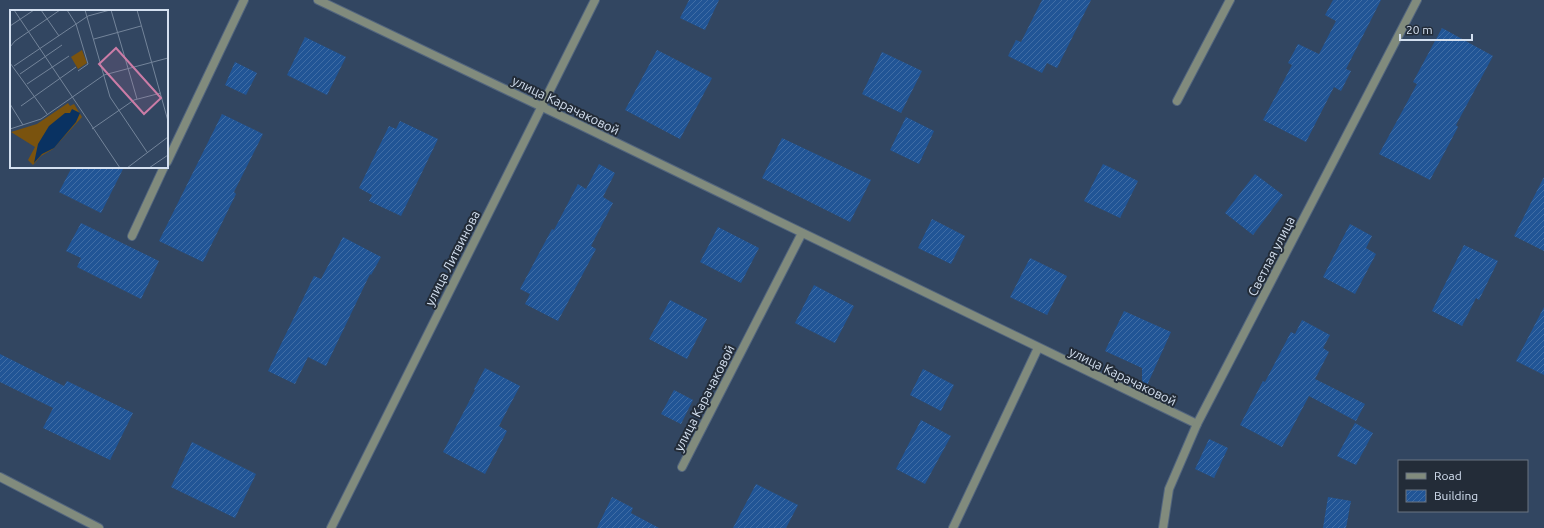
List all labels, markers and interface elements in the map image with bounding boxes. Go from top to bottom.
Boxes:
inset map [10,10,168,168]
scale bar [1400,16,1472,42]
text: 20 m [1406,23,1433,36]
street label: улица Карачаковой [510,73,622,137]
street label: улица Литвинова [422,208,482,308]
street label: Светлая улица [1245,214,1297,298]
street label: улица Карачаковой [671,342,737,454]
street label: улица Карачаковой [1067,344,1179,408]
legend [1398,460,1528,512]
text: Road [1434,469,1462,482]
text: Building [1434,489,1478,502]

